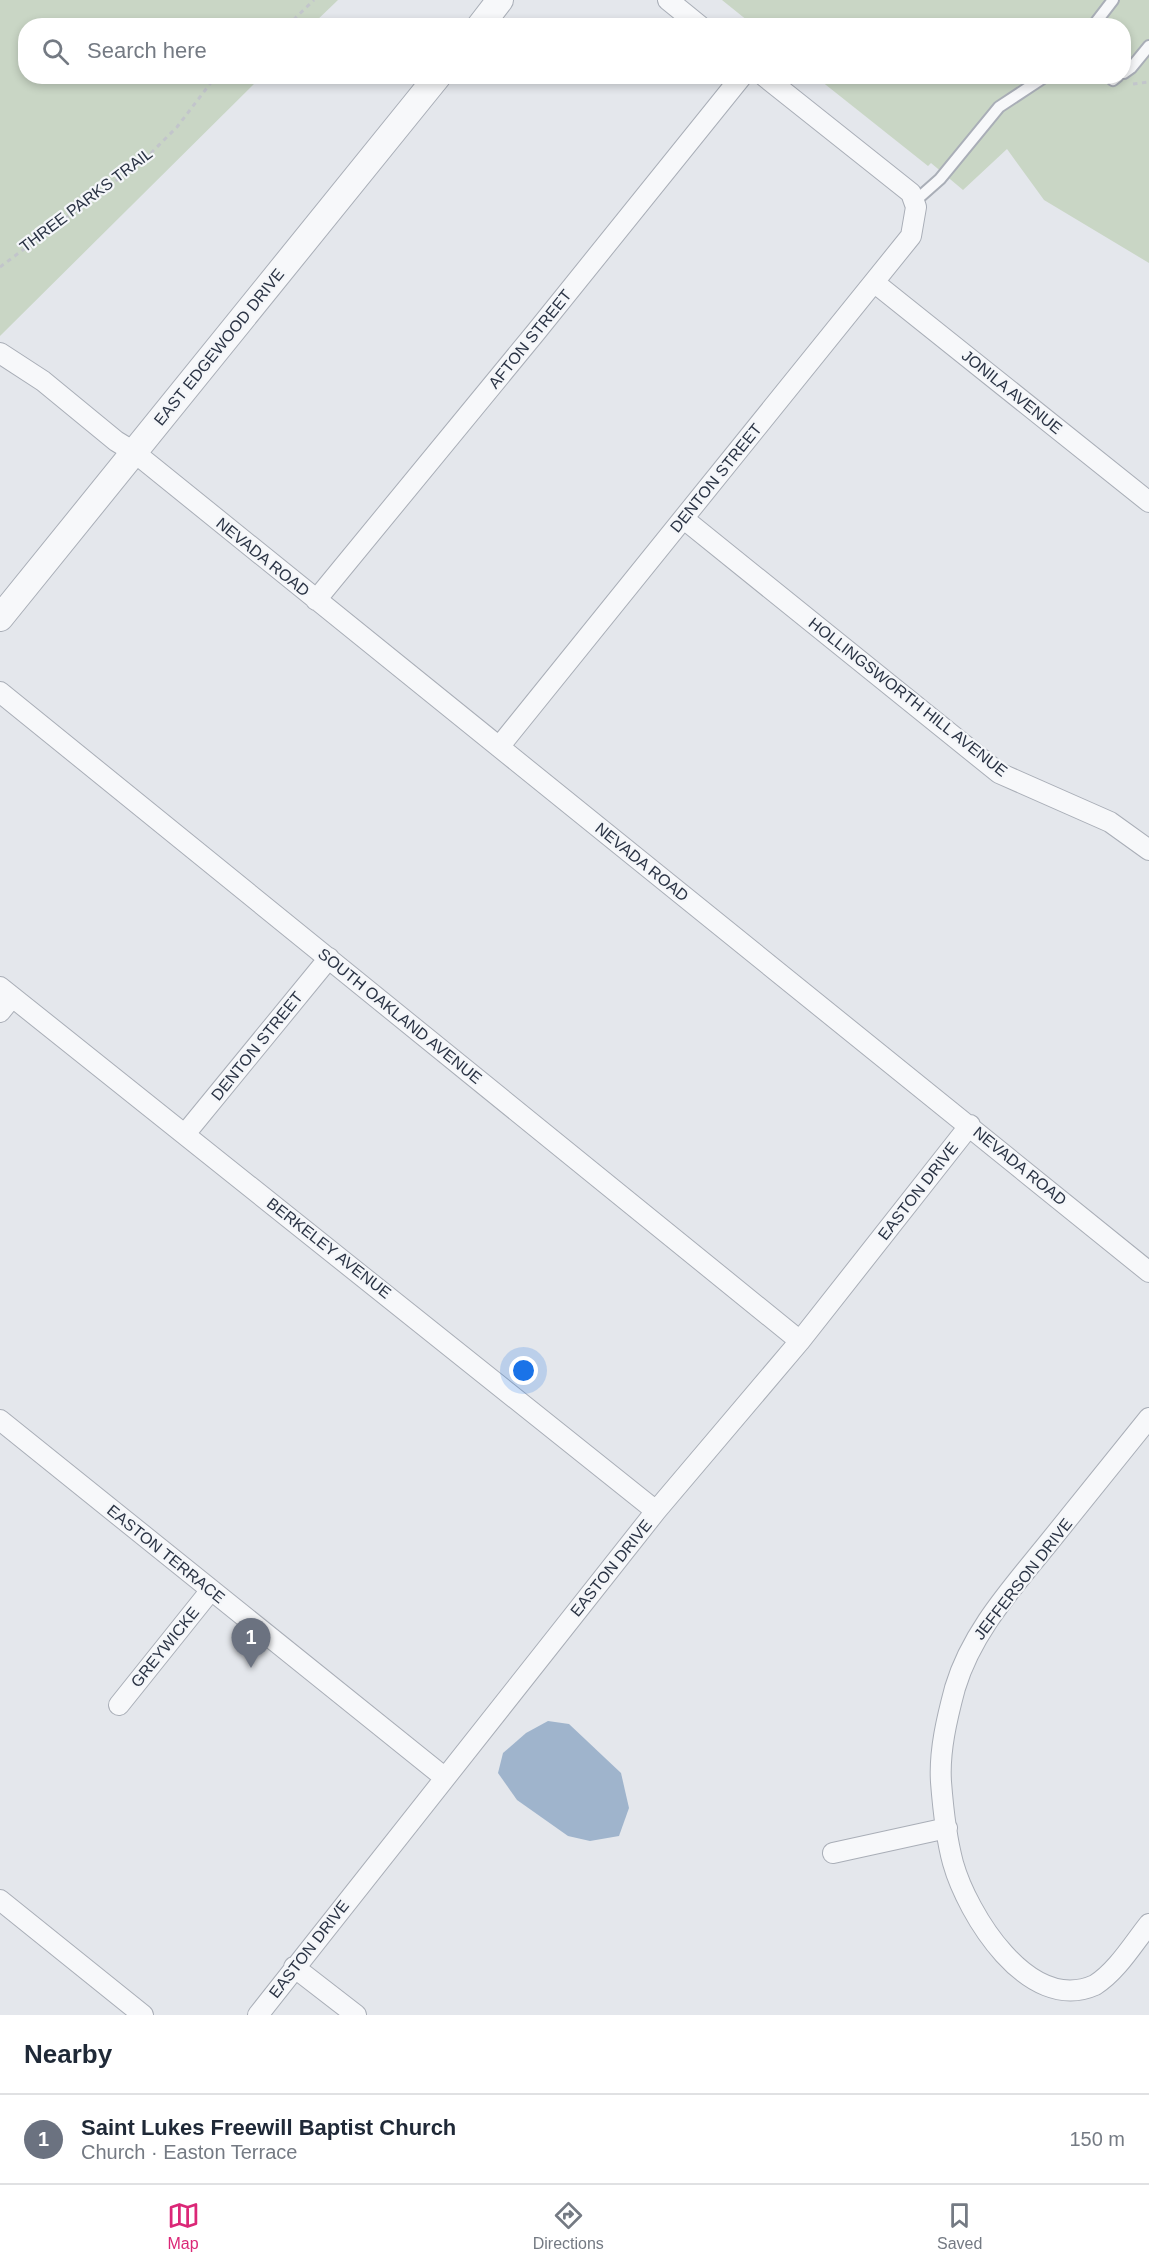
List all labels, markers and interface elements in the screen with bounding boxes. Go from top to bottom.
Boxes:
search box [18,18,1131,84]
icon: search [39,35,72,68]
text: Search here [87,38,207,63]
street label: THREE PARKS TRAIL [17,145,156,255]
street label: EAST EDGEWOOD DRIVE [151,265,287,429]
street label: AFTON STREET [485,286,575,392]
street label: JONILA AVENUE [959,347,1065,437]
street label: DENTON STREET [667,420,765,536]
street label: NEVADA ROAD [213,514,313,600]
street label: HOLLINGSWORTH HILL AVENUE [805,614,1011,780]
street label: NEVADA ROAD [592,819,692,905]
street label: SOUTH OAKLAND AVENUE [315,945,485,1087]
street label: DENTON STREET [208,988,306,1104]
street label: NEVADA ROAD [970,1123,1070,1209]
street label: EASTON DRIVE [875,1139,961,1243]
street label: BERKELEY AVENUE [264,1194,394,1302]
your location [509,1356,538,1385]
street label: EASTON TERRACE [104,1501,228,1607]
street label: JEFFERSON DRIVE [971,1515,1075,1643]
street label: EASTON DRIVE [567,1516,655,1620]
street label: GREYWICKE [128,1604,202,1690]
pin: 1 [232,1618,270,1668]
street label: EASTON DRIVE [266,1897,352,2001]
text: Nearby [24,2039,112,2069]
text: Saint Lukes Freewill Baptist Church [81,2115,456,2140]
text: 1 [38,2128,49,2150]
text: 150 m [1069,2128,1125,2150]
text: Church · Easton Terrace [81,2141,297,2163]
tab: Map [167,2199,200,2253]
tab: Directions [533,2199,604,2253]
tab: Saved [937,2199,982,2253]

